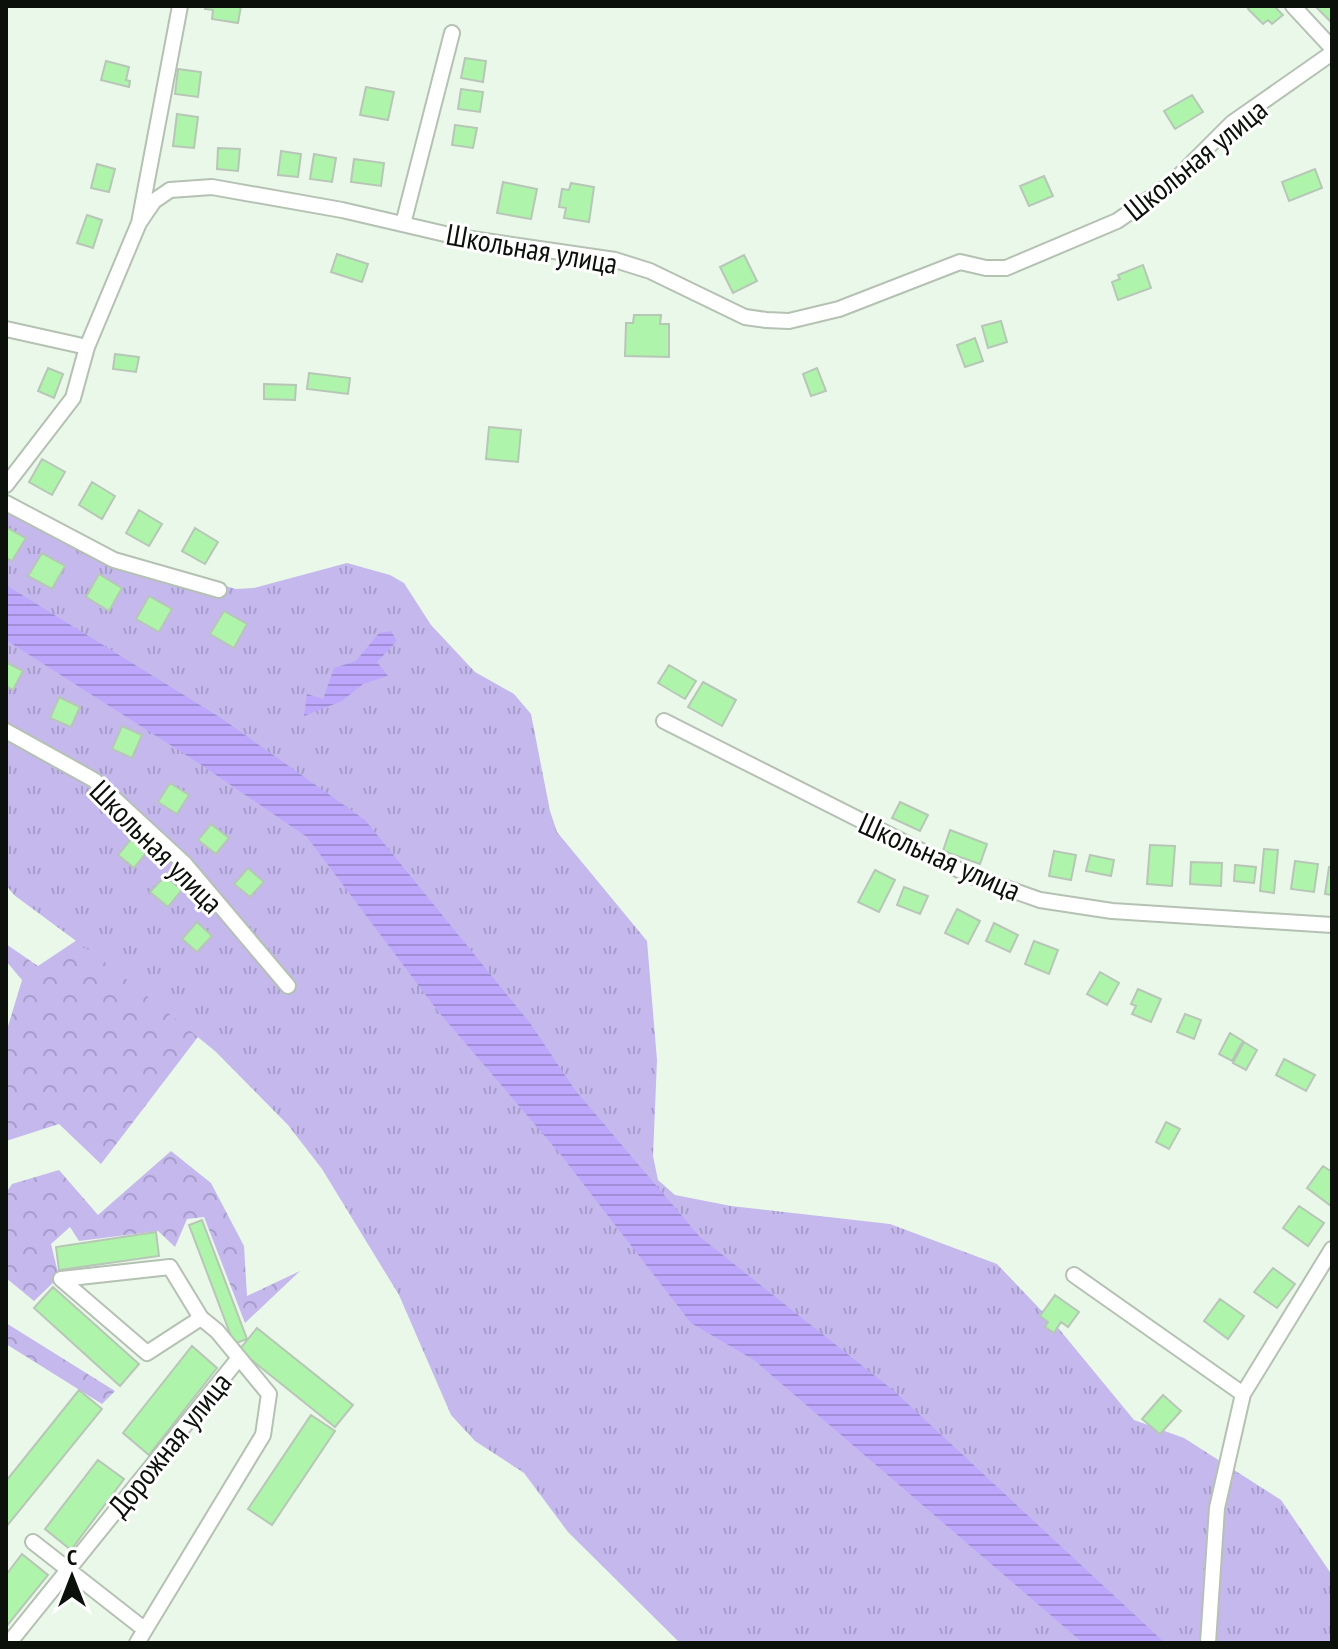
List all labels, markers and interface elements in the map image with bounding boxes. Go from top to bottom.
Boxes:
street label: Школьная улица [1115,89,1275,229]
street label: Школьная улица [443,214,621,282]
street label: Школьная улица [82,771,232,921]
street label: Школьная улица [853,803,1027,909]
street label: Дорожная улица [99,1364,239,1524]
north arrow [32,1537,112,1617]
text: С [67,1543,77,1571]

